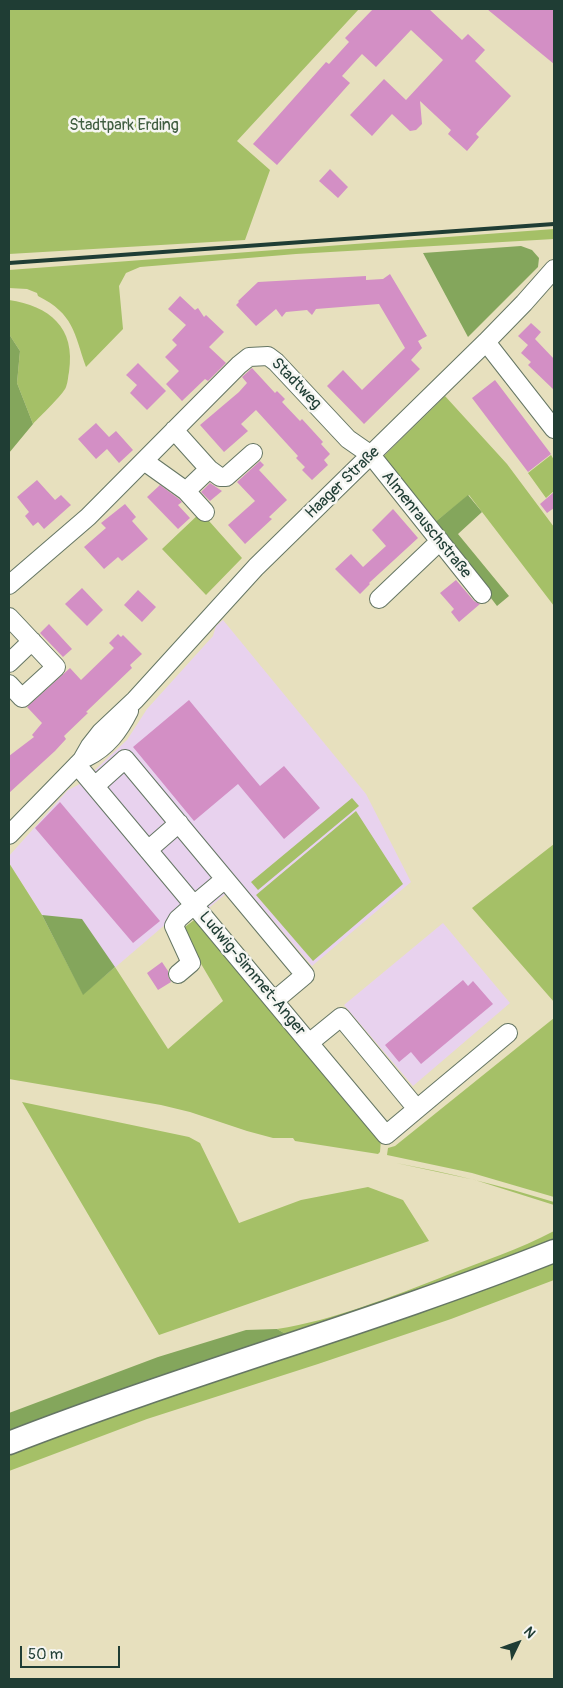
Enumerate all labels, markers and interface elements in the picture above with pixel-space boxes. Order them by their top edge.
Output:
park label: Stadtpark Erding [69,116,179,136]
street label: Stadtweg [267,354,325,414]
street label: Haager Straße [302,443,384,523]
street label: Almenrauschstraße [377,468,475,582]
street label: Ludwig-Simmet-Anger [195,908,309,1040]
north arrow [493,1618,543,1668]
text: N [520,1623,539,1642]
scale bar [22,1636,122,1668]
text: 50 m [28,1645,63,1664]

